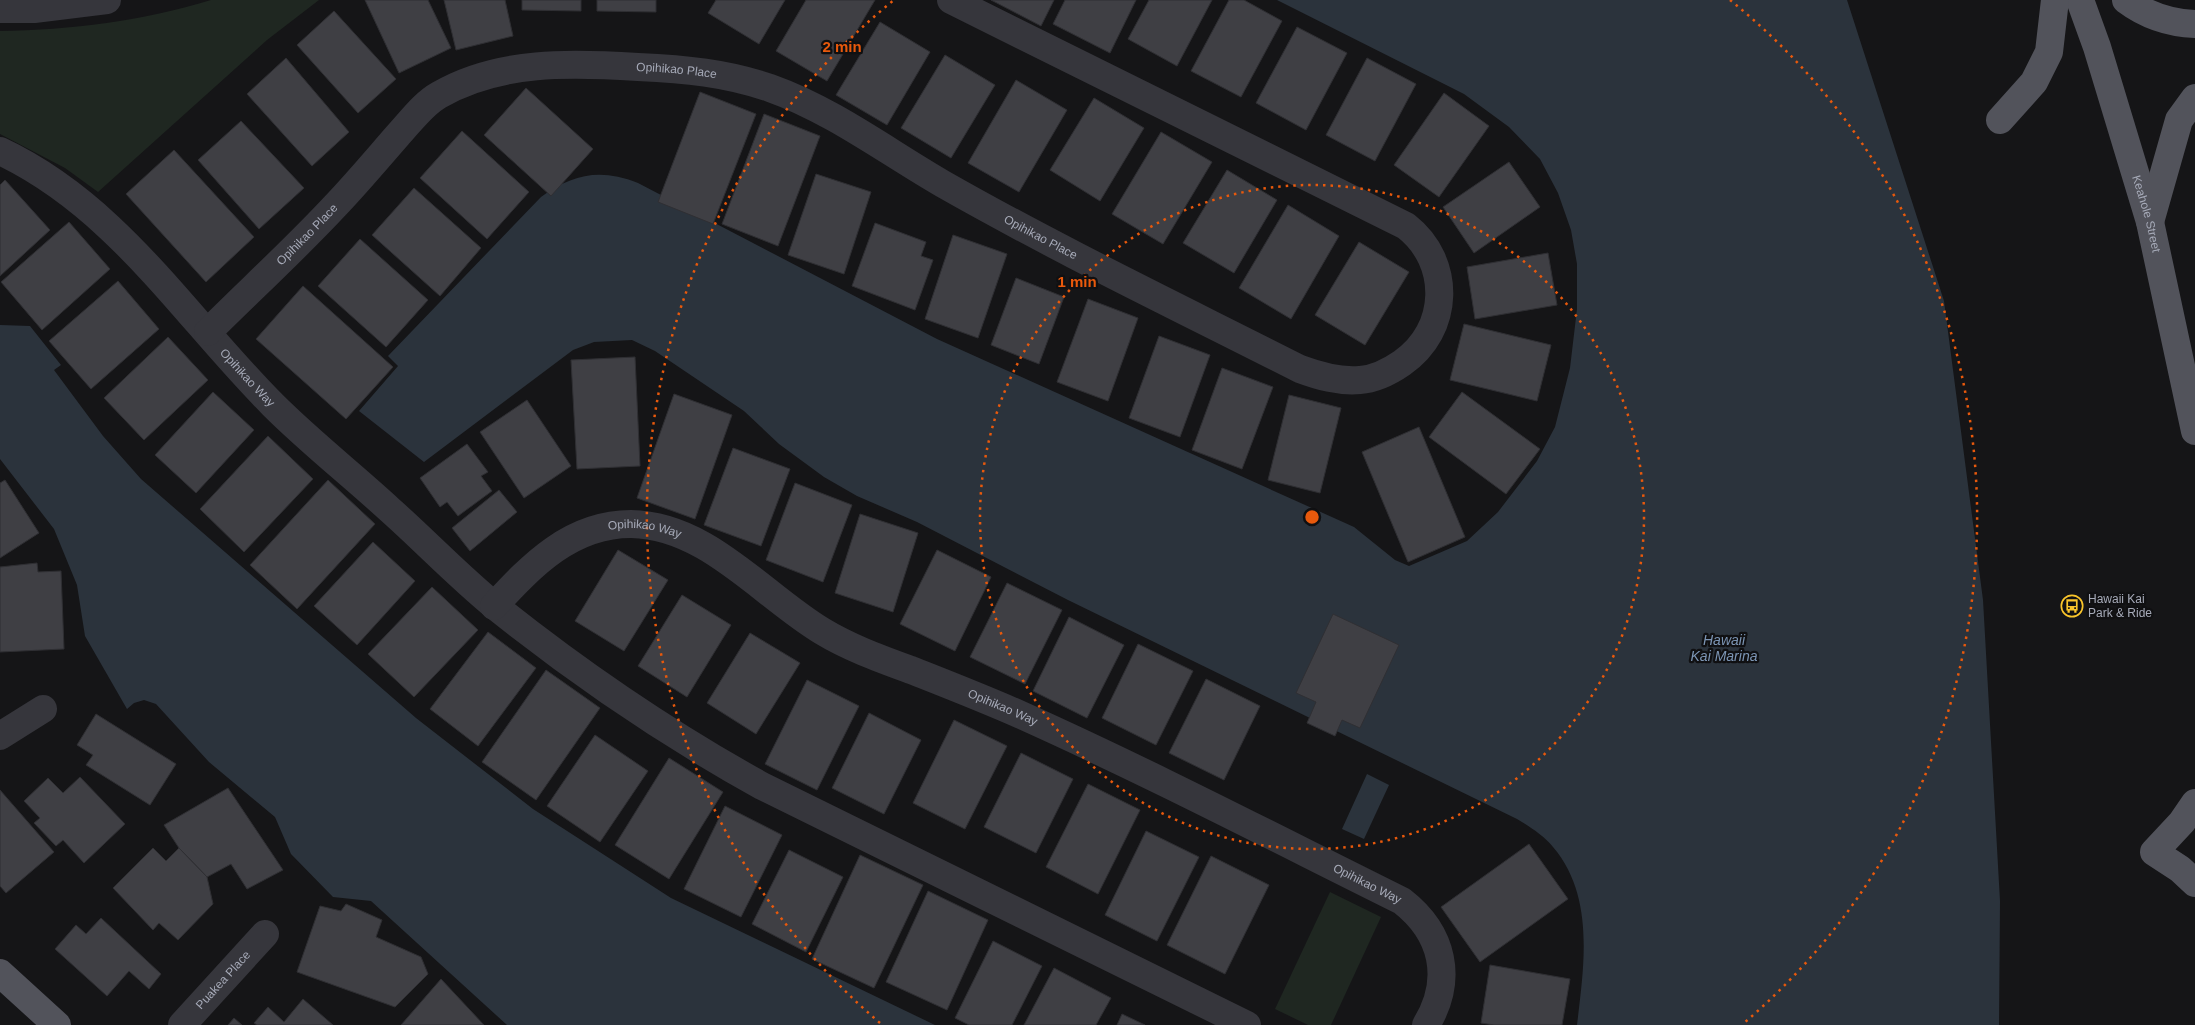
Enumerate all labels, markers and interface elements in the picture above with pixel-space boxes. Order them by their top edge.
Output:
text: 2 min [822,38,862,55]
street label: Opihikao Place [636,60,718,81]
street label: Keahole Street [2129,173,2163,254]
street label: Opihikao Place [274,201,341,268]
street label: Opihikao Place [1002,212,1080,262]
text: 1 min [1057,273,1097,290]
street label: Opihikao Way [217,346,278,410]
centre of rings [1303,508,1321,526]
street label: Opihikao Way [607,517,683,541]
place label: Hawaii Kai Park & Ride [2088,592,2152,620]
bus stop icon: Hawaii Kai Park & Ride [2060,594,2084,618]
water label: Hawaii Kai Marina [1691,632,1758,664]
street label: Opihikao Way [966,686,1040,729]
street label: Opihikao Way [1331,861,1404,907]
street label: Puakea Place [193,948,253,1012]

